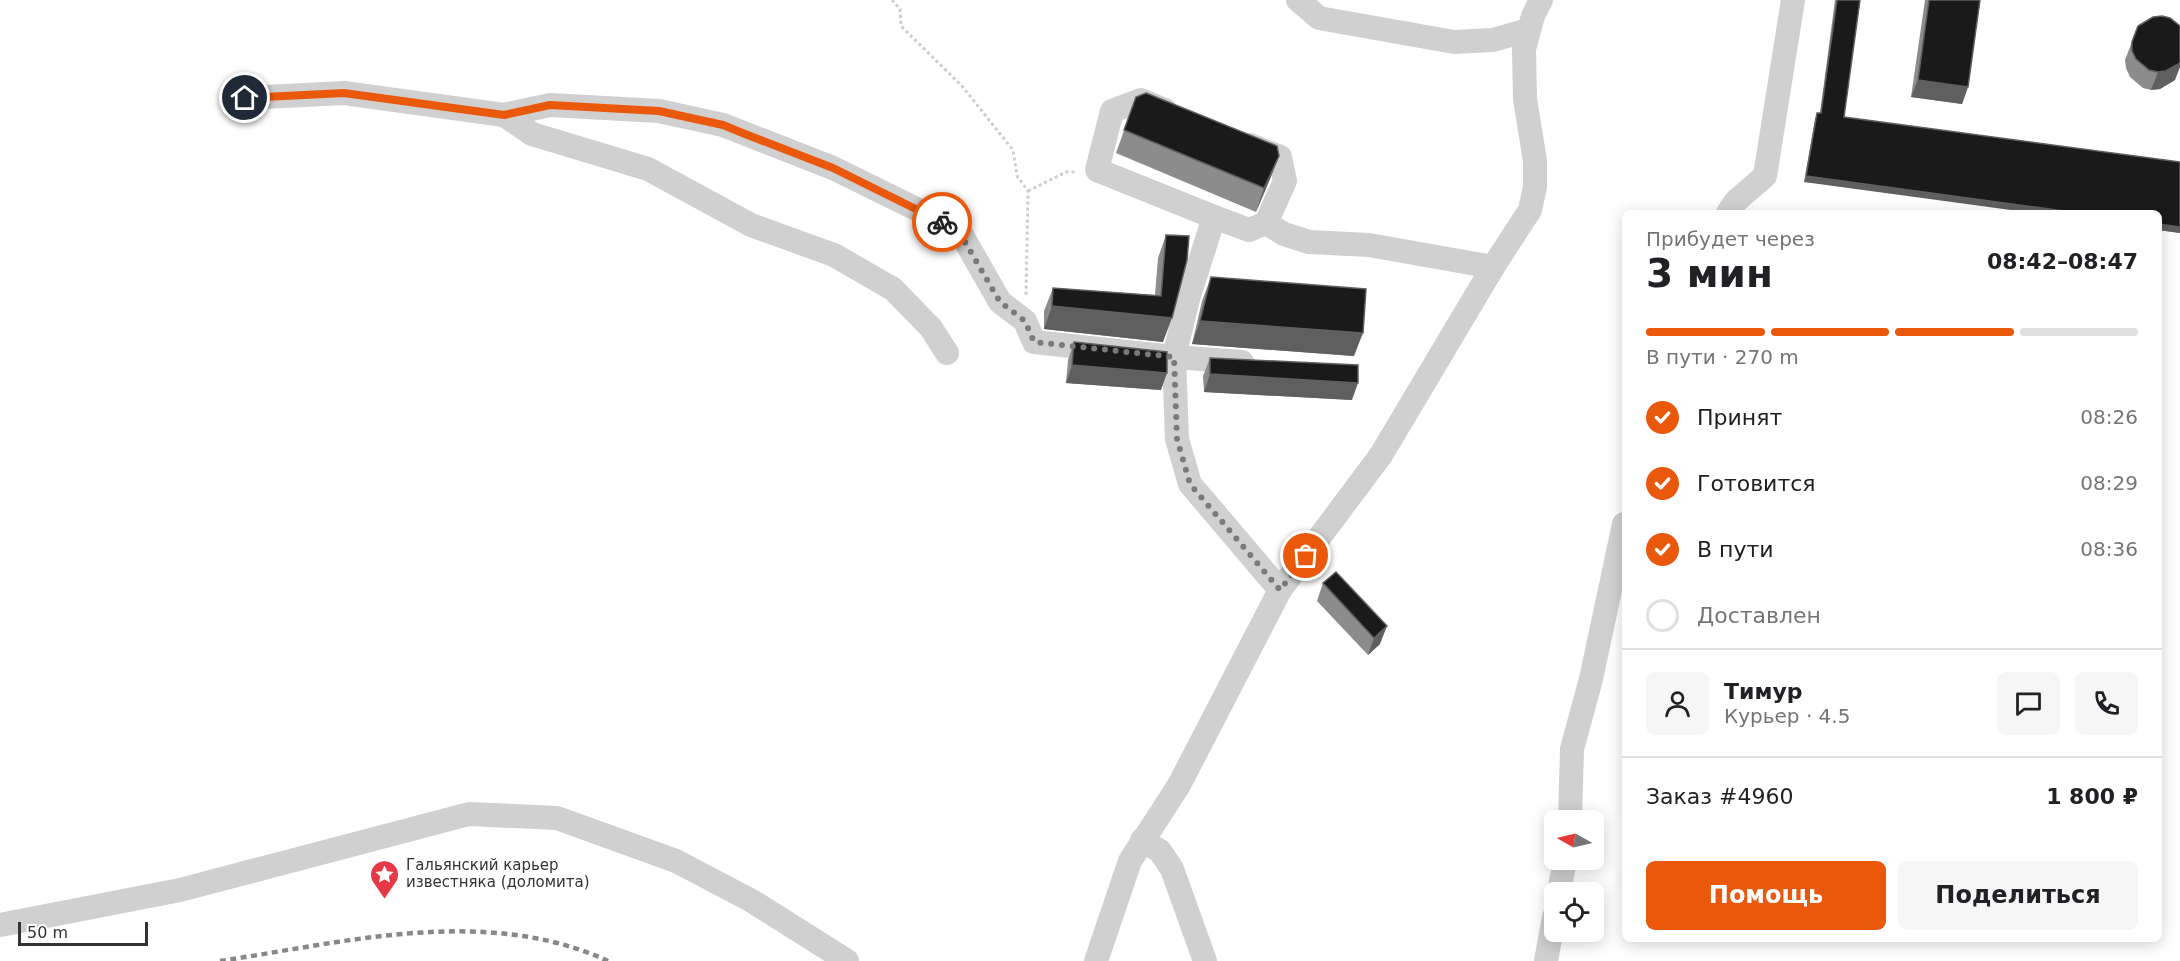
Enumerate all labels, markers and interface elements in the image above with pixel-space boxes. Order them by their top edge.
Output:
pin [219,72,270,123]
icon: home [228,81,261,114]
courier [912,192,972,252]
icon: bike [926,206,959,239]
text: Прибудет через [1646,227,1815,251]
text: 08:42–08:47 [1987,249,2138,274]
text: 3 мин [1646,251,1773,296]
text: В пути · 270 m [1646,345,1799,369]
icon: check [1646,401,1679,434]
text: Принят [1697,405,1782,430]
text: 08:26 [2080,405,2138,429]
icon: check [1646,467,1679,500]
text: Готовится [1697,471,1816,496]
text: 08:29 [2080,471,2138,495]
pin [1280,530,1331,581]
icon: check [1646,533,1679,566]
text: В пути [1697,537,1774,562]
text: 08:36 [2080,537,2138,561]
icon: bag [1289,539,1322,572]
text: Доставлен [1697,603,1821,628]
button: person [1646,672,1709,735]
button: chat [1997,672,2060,735]
button: phone [2075,672,2138,735]
text: Тимур [1724,679,1803,704]
text: Курьер · 4.5 [1724,704,1850,728]
text: Заказ #4960 [1646,784,1793,809]
text: 1 800 ₽ [2046,784,2138,809]
north arrow [1544,810,1604,870]
map controls [1544,810,1604,942]
place label: Гальянский карьер известняка (доломита) [406,856,590,891]
place icon: Гальянский карьер известняка (доломита) [369,858,401,900]
button: Помощь [1646,861,1886,930]
button: Поделиться [1898,861,2138,930]
button: locate [1544,882,1604,942]
scale bar [18,919,148,946]
text: 50 m [27,923,68,942]

